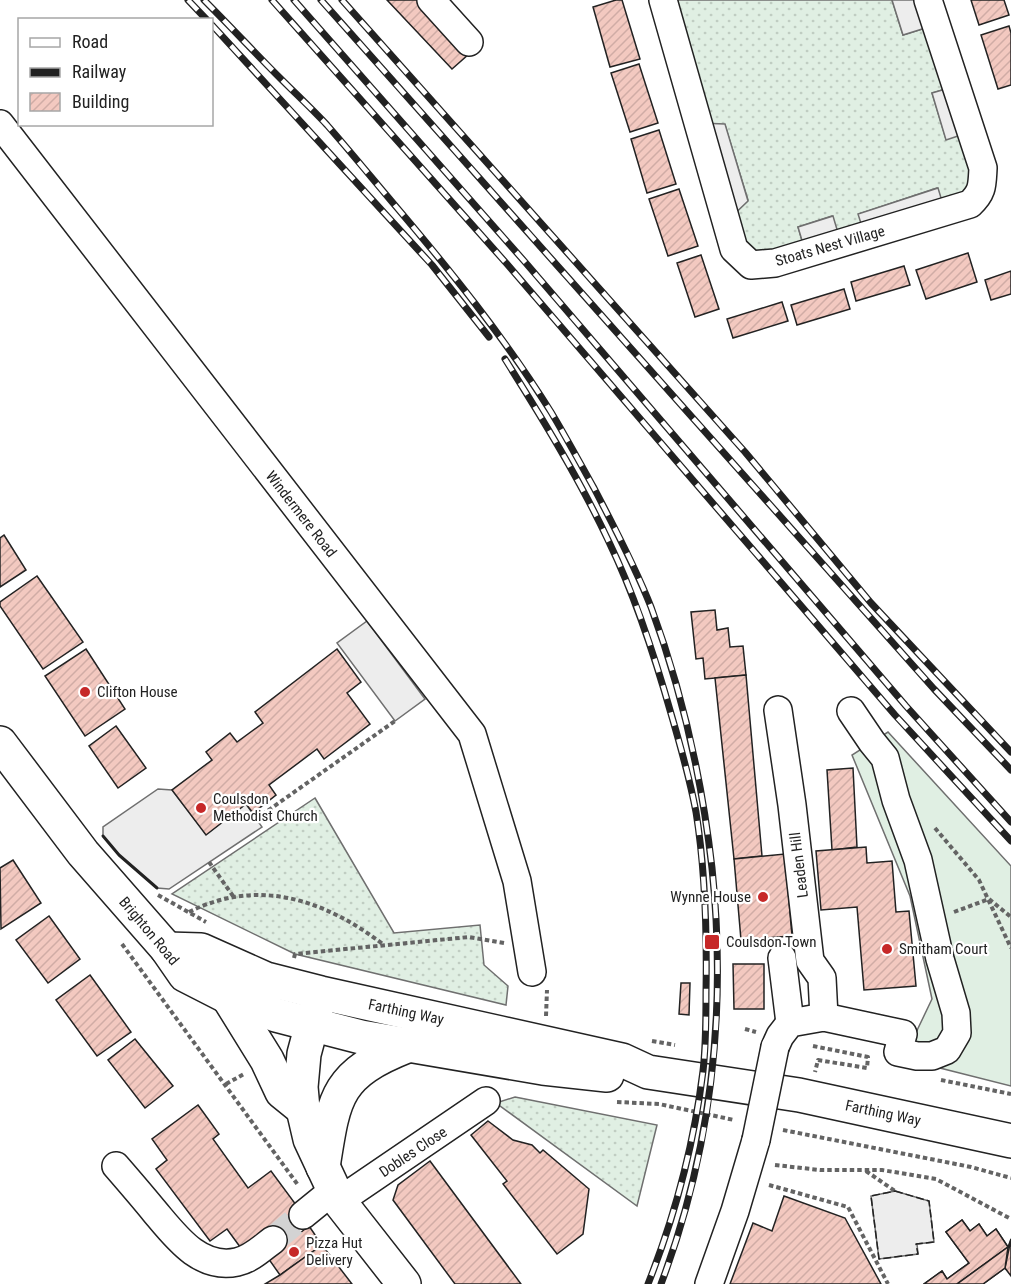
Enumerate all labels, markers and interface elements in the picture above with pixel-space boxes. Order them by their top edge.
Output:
legend [18,18,213,126]
text: Road [72,31,108,52]
text: Railway [72,61,127,82]
text: Building [72,91,129,112]
street label: Stoats Nest Village [773,222,887,270]
street label: Windermere Road [262,467,340,561]
place label: Clifton House [97,683,178,701]
marker: Clifton House [78,685,92,699]
place label: Coulsdon Methodist Church [213,790,318,825]
marker: Coulsdon Methodist Church [194,801,208,815]
street label: Leaden Hill [786,831,812,899]
place label: Wynne House [670,888,751,906]
marker: Wynne House [756,890,770,904]
street label: Brighton Road [115,893,183,969]
marker: Coulsdon Town [703,933,721,951]
place label: Coulsdon Town [726,933,817,951]
place label: Smitham Court [899,940,988,958]
marker: Smitham Court [880,942,894,956]
street label: Farthing Way [367,995,445,1029]
street label: Farthing Way [844,1096,922,1130]
street label: Dobles Close [376,1123,450,1181]
place label: Pizza Hut Delivery [306,1234,363,1269]
marker: Pizza Hut Delivery [287,1245,301,1259]

